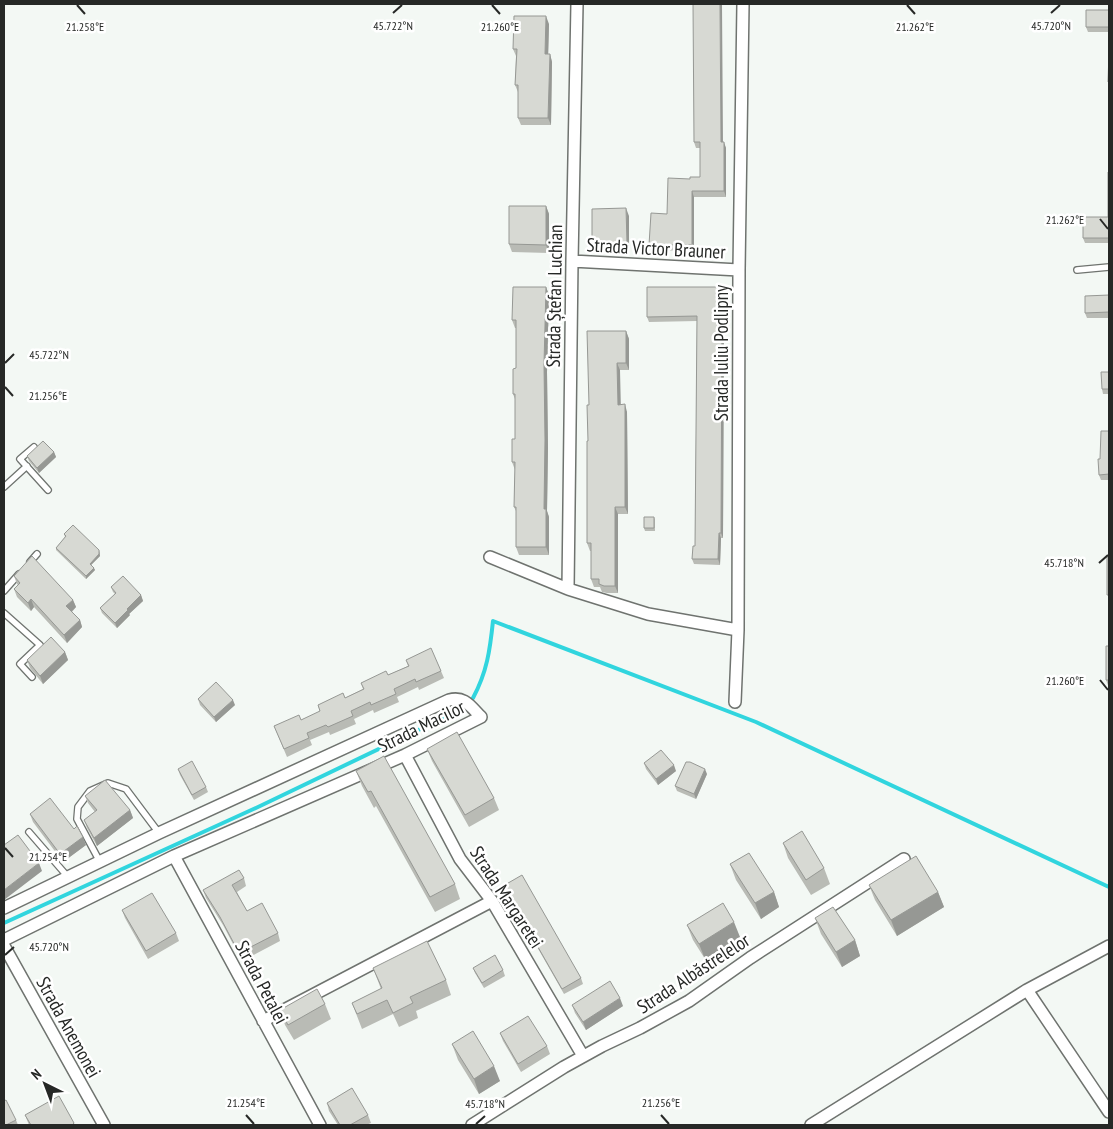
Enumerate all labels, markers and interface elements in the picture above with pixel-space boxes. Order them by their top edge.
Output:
text: 45.722°N [373,18,413,33]
text: 45.720°N [1031,18,1071,33]
text: 21.258°E [66,19,104,34]
text: 21.260°E [481,19,519,34]
text: 21.262°E [896,19,934,34]
text: 21.262°E [1046,212,1084,227]
street label: Strada Ștefan Luchian [541,224,567,368]
street label: Strada Victor Brauner [586,232,727,264]
street label: Strada Iuliu Podlipny [709,284,733,421]
text: 45.722°N [29,347,69,362]
text: 21.256°E [29,388,67,403]
text: 45.718°N [1044,555,1084,570]
text: 21.260°E [1046,673,1084,688]
street label: Strada Macilor [373,694,469,757]
street label: Strada Margaretei [465,841,549,953]
text: 21.254°E [29,849,67,864]
street label: Strada Albăstrelelor [632,927,755,1018]
street label: Strada Petalei [230,936,294,1028]
text: 45.720°N [29,939,69,954]
street label: Strada Anemonei [31,972,107,1082]
north arrow [20,1059,70,1109]
text: N [27,1065,45,1084]
text: 21.254°E [227,1095,265,1110]
text: 21.256°E [642,1095,680,1110]
text: 45.718°N [465,1096,505,1111]

